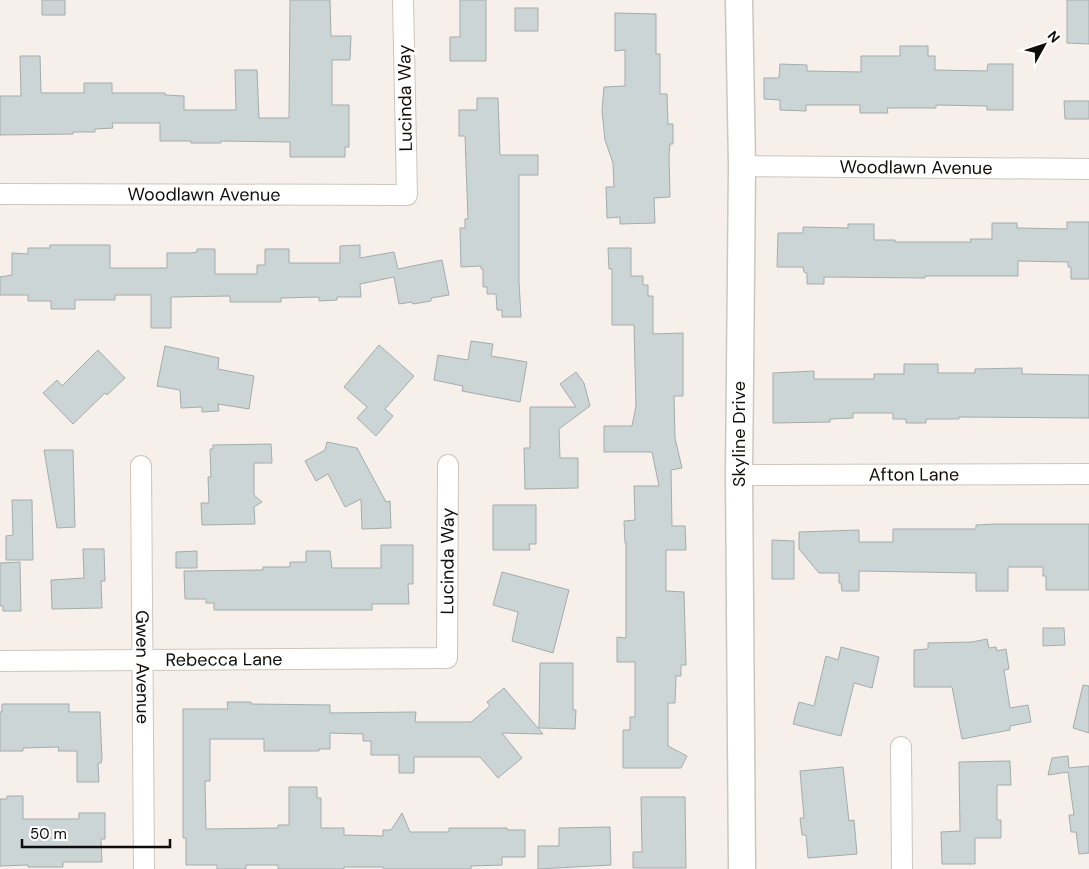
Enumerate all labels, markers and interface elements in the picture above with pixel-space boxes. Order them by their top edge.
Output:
north arrow [1019,20,1069,70]
text: N [1044,27,1064,46]
street label: Lucinda Way [392,44,418,152]
street label: Woodlawn Avenue [839,155,993,180]
street label: Woodlawn Avenue [128,182,280,207]
street label: Skyline Drive [727,381,751,487]
street label: Afton Lane [869,462,959,487]
street label: Lucinda Way [435,508,460,614]
street label: Gwen Avenue [130,610,155,724]
street label: Rebecca Lane [165,647,283,672]
scale bar [22,816,170,848]
text: 50 m [30,824,67,844]

